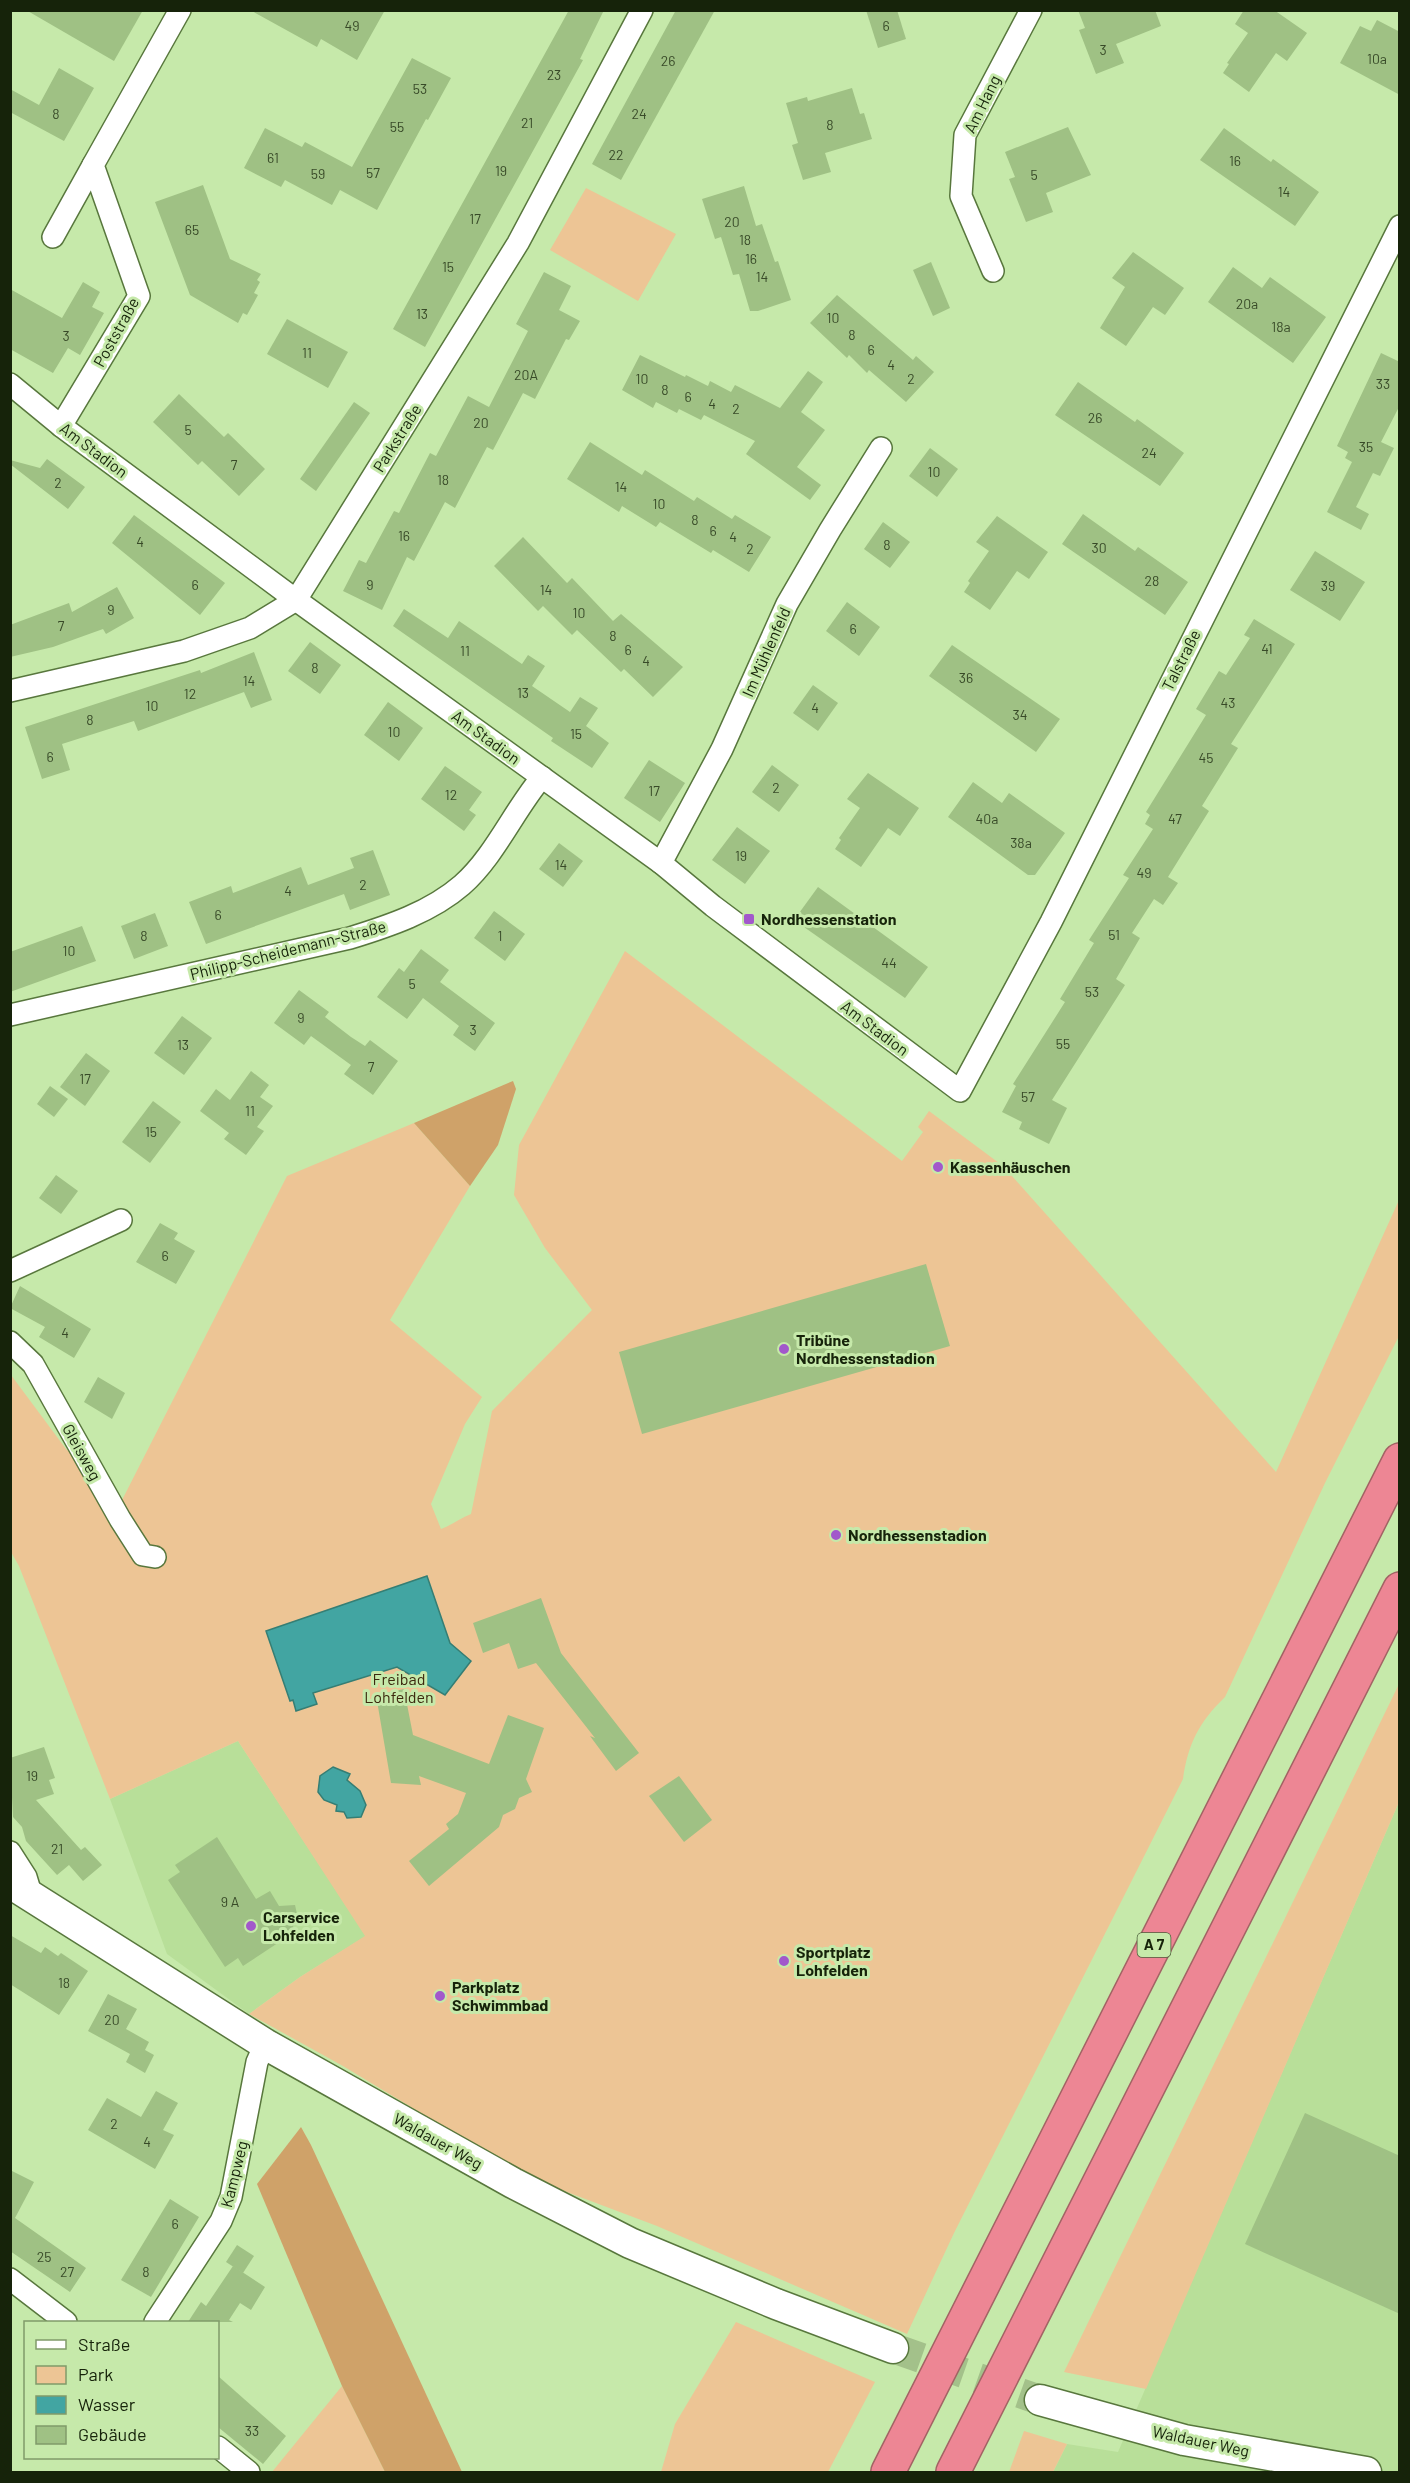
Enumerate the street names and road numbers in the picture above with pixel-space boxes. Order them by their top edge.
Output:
street label: Am Hang [959,72,1004,136]
street label: Poststraße [89,294,142,370]
street label: Parkstraße [368,400,425,475]
street label: Am Stadion [57,418,132,481]
street label: Im Mühlenfeld [737,604,794,700]
street label: Talstraße [1157,626,1204,693]
street label: Am Stadion [448,705,524,768]
street label: Philipp-Scheidemann-Straße [188,916,388,983]
street label: Am Stadion [838,996,913,1059]
street label: Gleisweg [59,1420,106,1483]
road number: A 7 [1138,1933,1170,1957]
street label: Waldauer Weg [391,2108,486,2173]
street label: Kampweg [216,2138,251,2209]
street label: Waldauer Weg [1151,2421,1251,2460]

